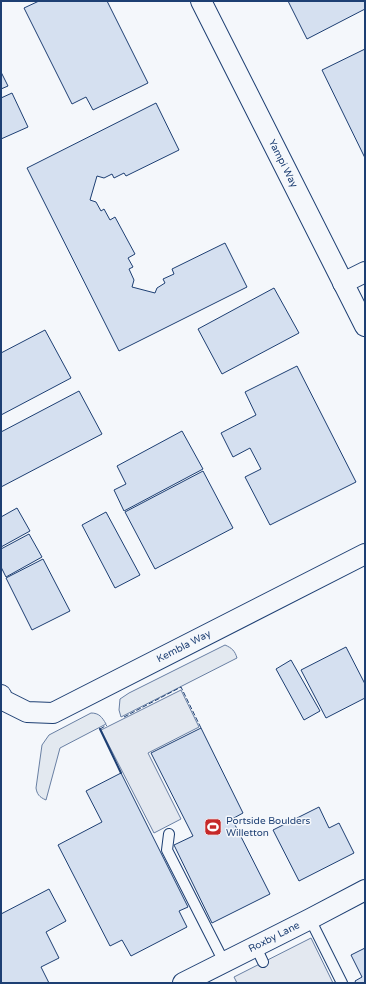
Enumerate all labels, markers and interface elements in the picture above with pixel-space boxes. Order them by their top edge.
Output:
street label: Yampi Way [266,137,300,190]
street label: Kembla Way [155,627,213,665]
place label: Portside Boulders Willetton [226,815,311,839]
sports icon: Portside Boulders Willetton [203,817,223,837]
street label: Roxby Lane [246,919,302,955]

